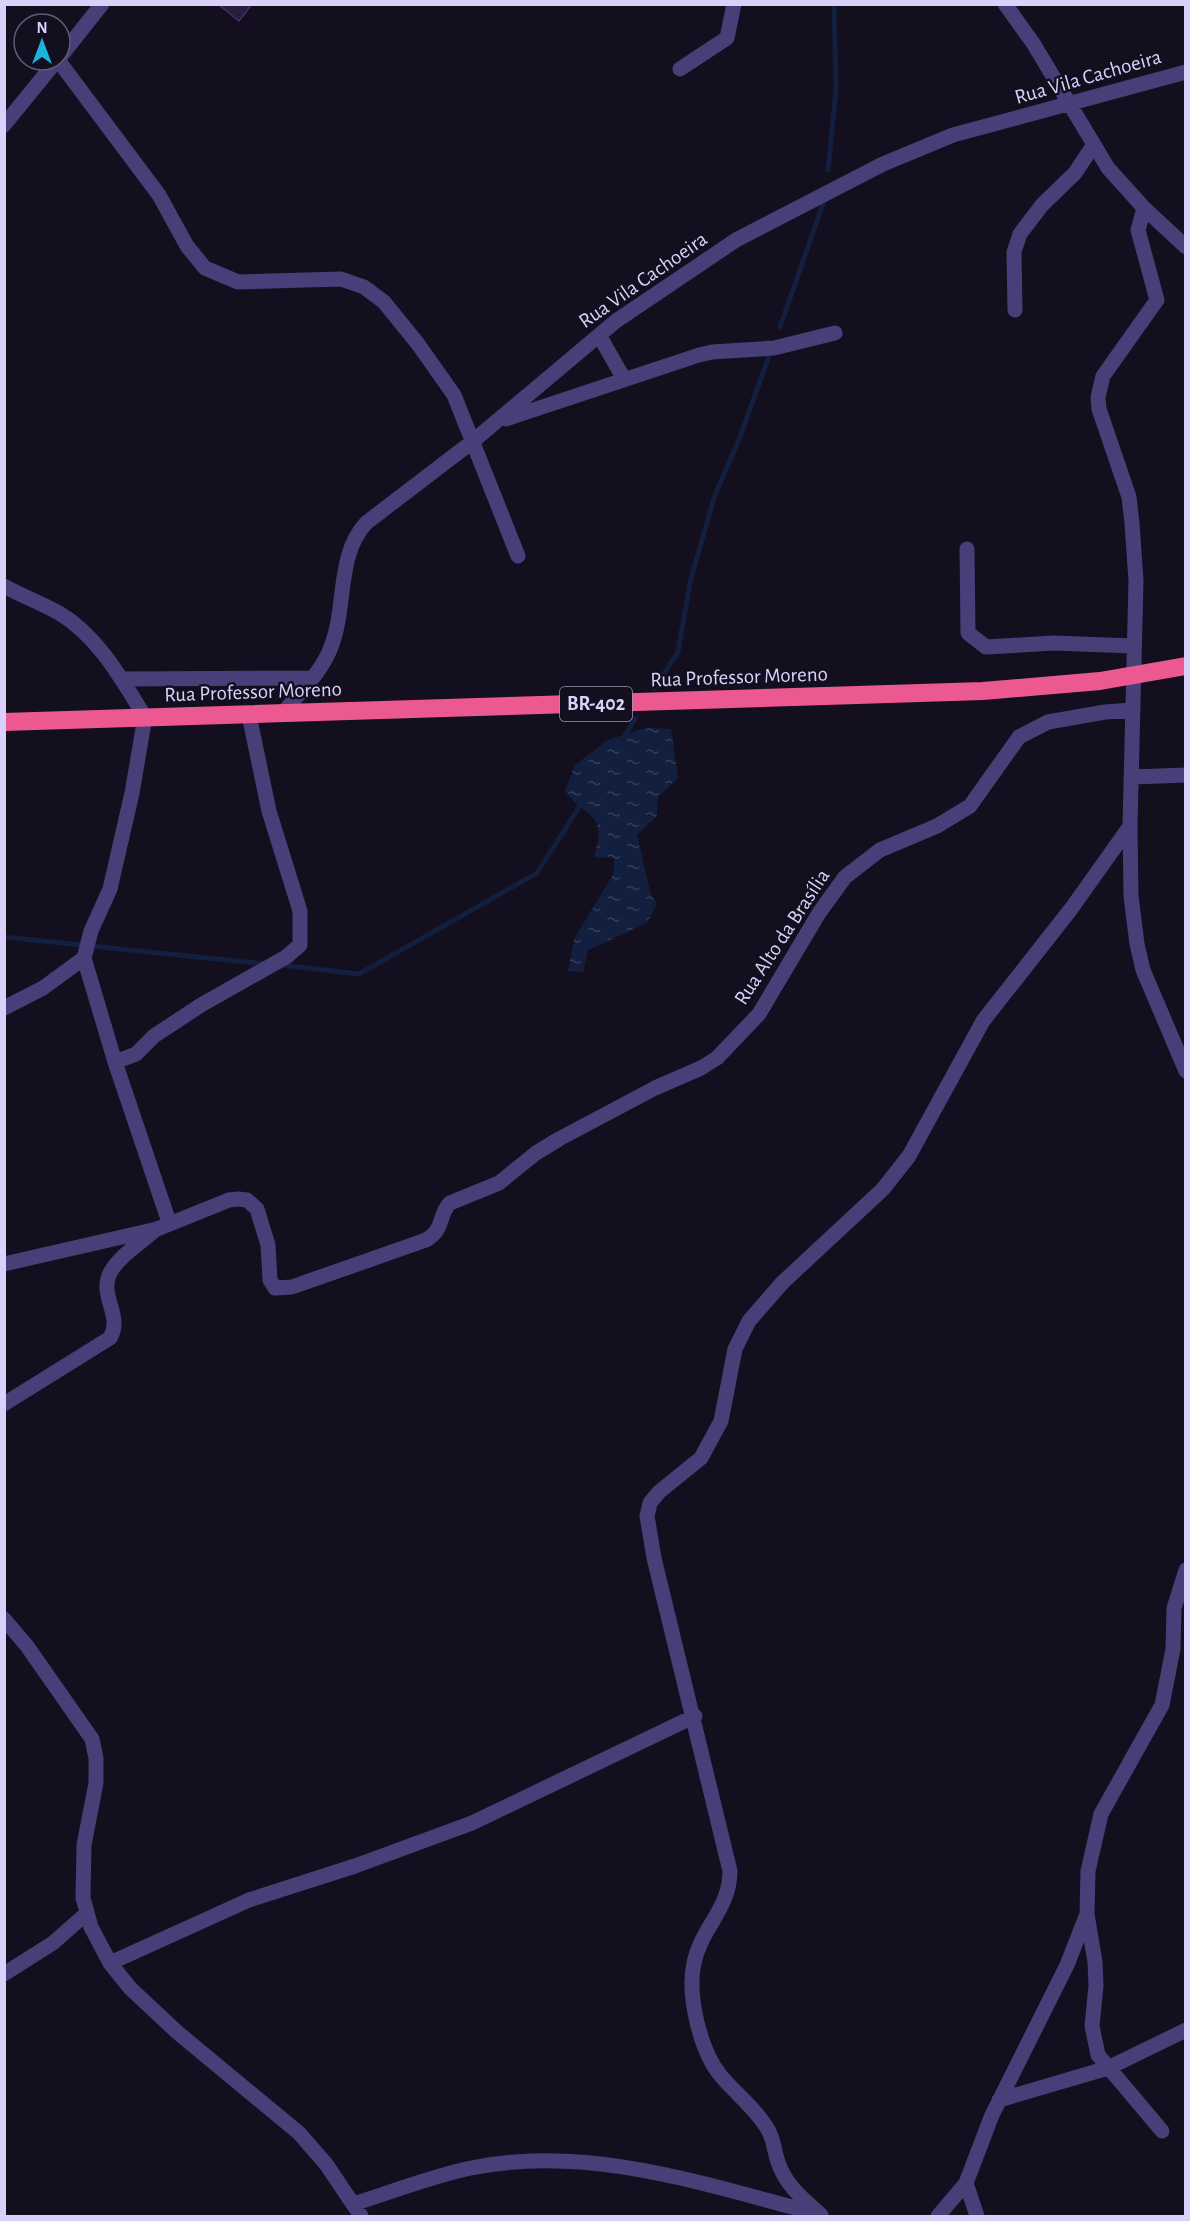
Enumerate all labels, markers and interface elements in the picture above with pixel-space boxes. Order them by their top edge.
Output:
north arrow [12,12,72,72]
text: N [36,20,48,36]
street label: Rua Vila Cachoeira [1012,46,1164,108]
street label: Rua Vila Cachoeira [575,228,711,332]
street label: Rua Professor Moreno [650,663,828,691]
street label: Rua Professor Moreno [164,678,342,706]
road number: BR-402 [560,687,632,721]
street label: Rua Alto da Brasília [730,865,834,1008]

